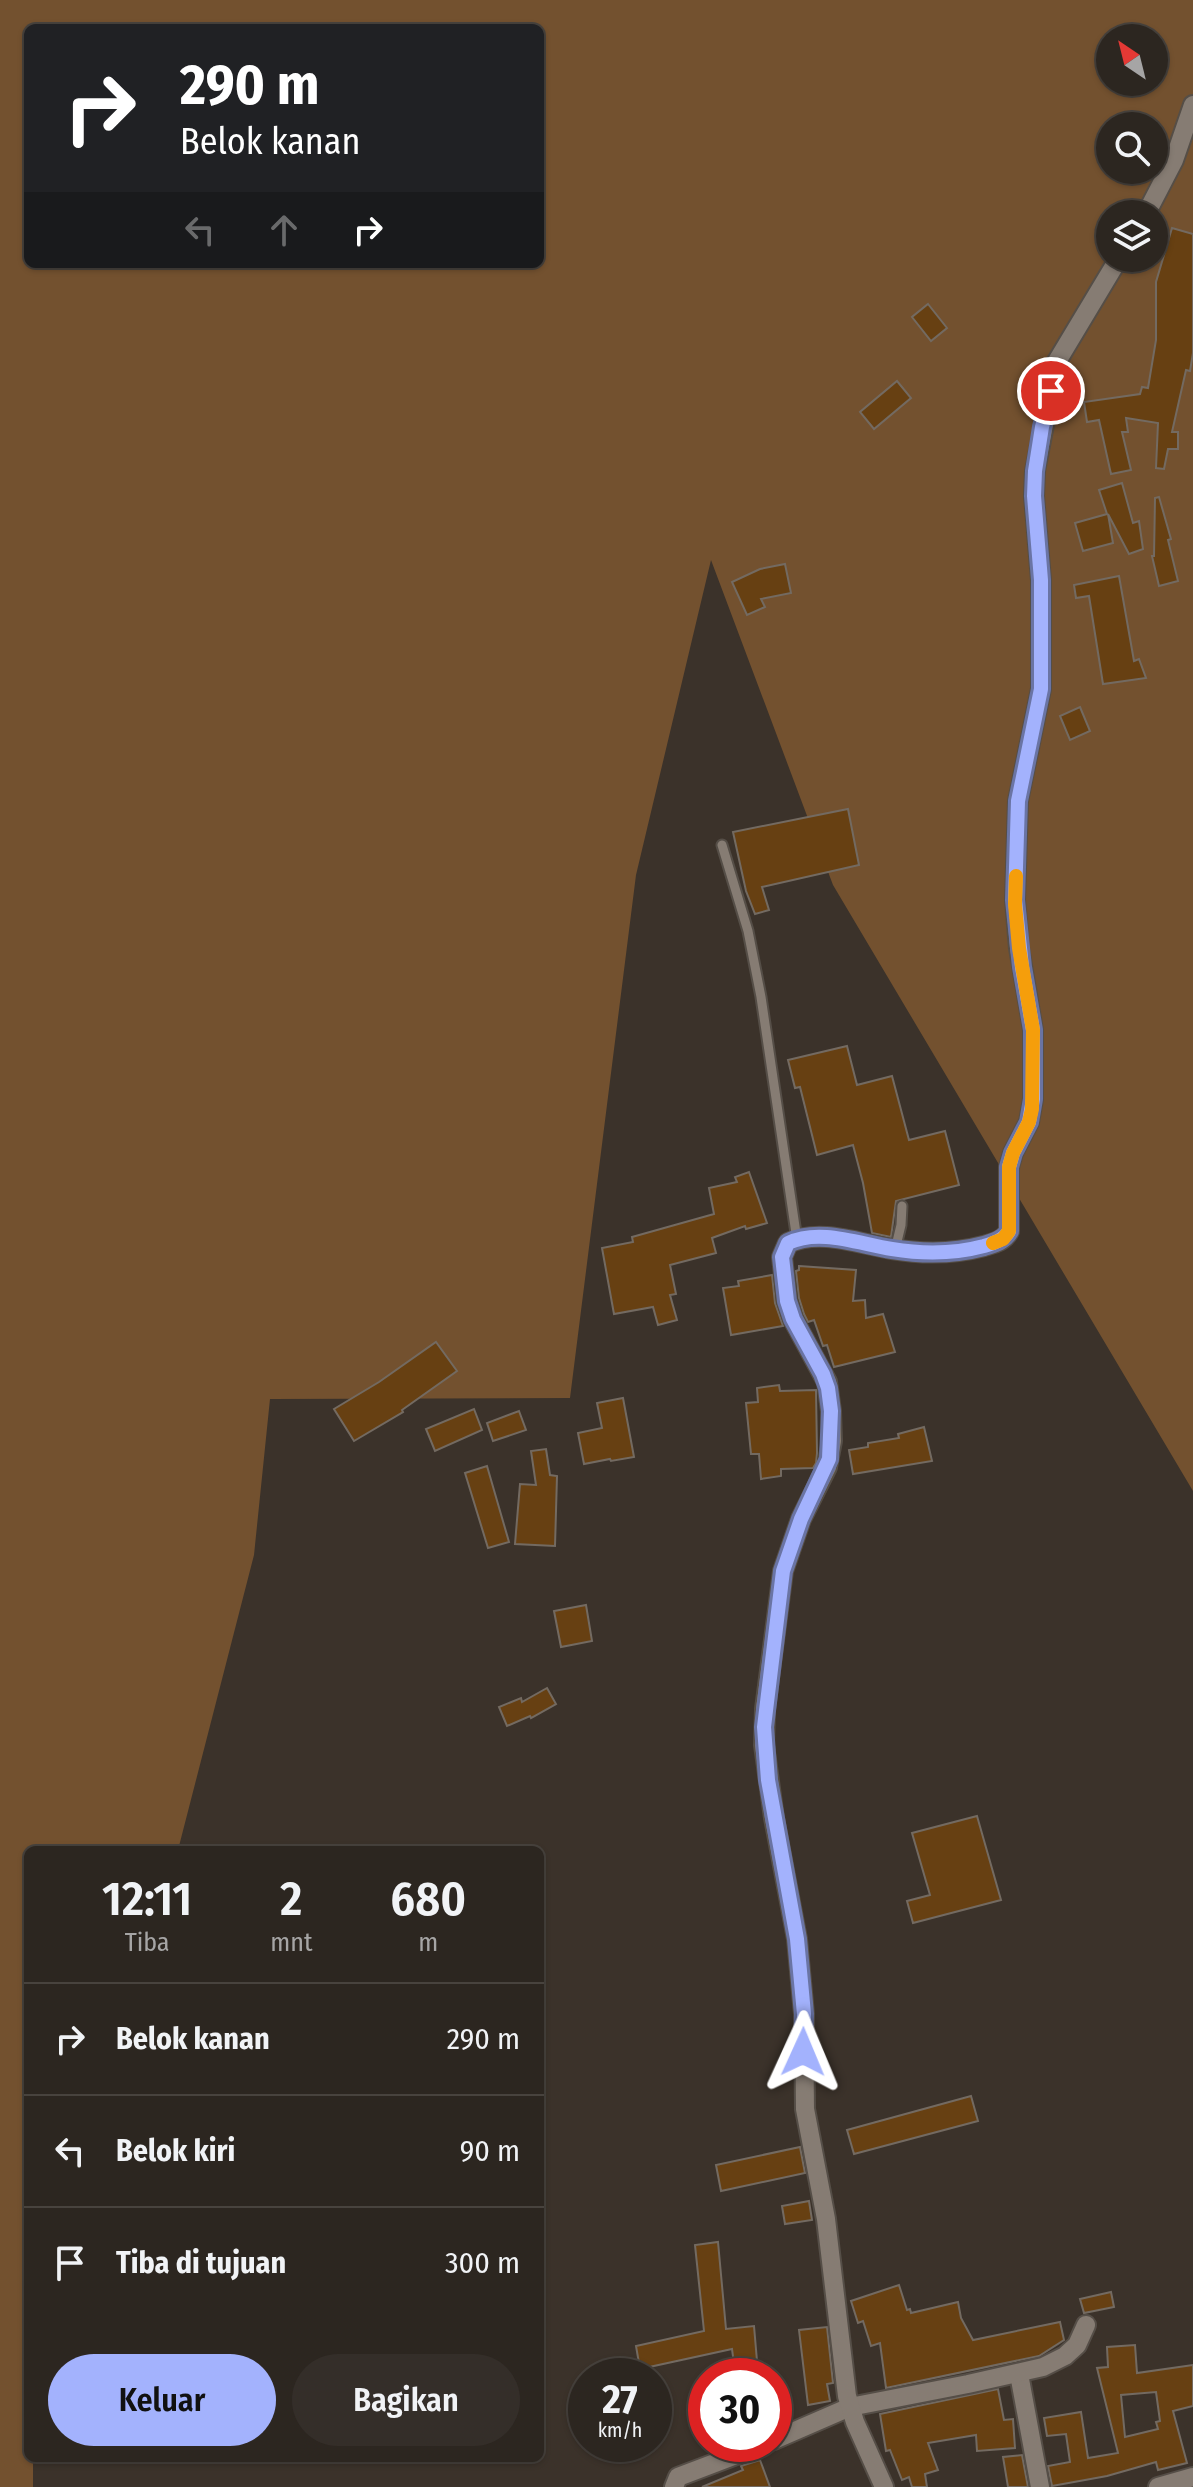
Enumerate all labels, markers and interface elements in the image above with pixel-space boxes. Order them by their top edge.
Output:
north arrow [1096,24,1168,96]
map controls [1096,24,1168,272]
text: 290 m [180,52,320,119]
icon: right [48,56,152,160]
button: search [1096,112,1168,184]
text: Belok kanan [180,120,360,164]
button: layers [1096,200,1168,272]
icon: left [178,208,222,252]
icon: ahead [262,208,306,252]
icon: right [346,208,390,252]
pin [1017,357,1085,425]
icon: arrive [1029,369,1073,413]
text: 12:11 [102,1870,192,1928]
text: 2 [280,1870,302,1928]
text: 680 [390,1870,466,1928]
text: Tiba [125,1927,170,1958]
text: mnt [270,1927,312,1958]
text: m [418,1927,438,1958]
position arrow [761,2010,845,2094]
icon: right [48,2017,92,2061]
text: Belok kanan [116,2021,270,2057]
text: 290 m [447,2021,520,2057]
icon: left [48,2129,92,2173]
text: Belok kiri [116,2133,235,2169]
text: 90 m [460,2133,520,2169]
icon: arrive [48,2241,92,2285]
text: Tiba di tujuan [116,2245,286,2281]
text: 300 m [445,2245,520,2281]
button: Keluar [48,2354,276,2446]
button: Bagikan [292,2354,520,2446]
speed limit sign: 30 [688,2358,792,2462]
text: 27 [602,2376,638,2424]
text: km/h [598,2418,642,2442]

